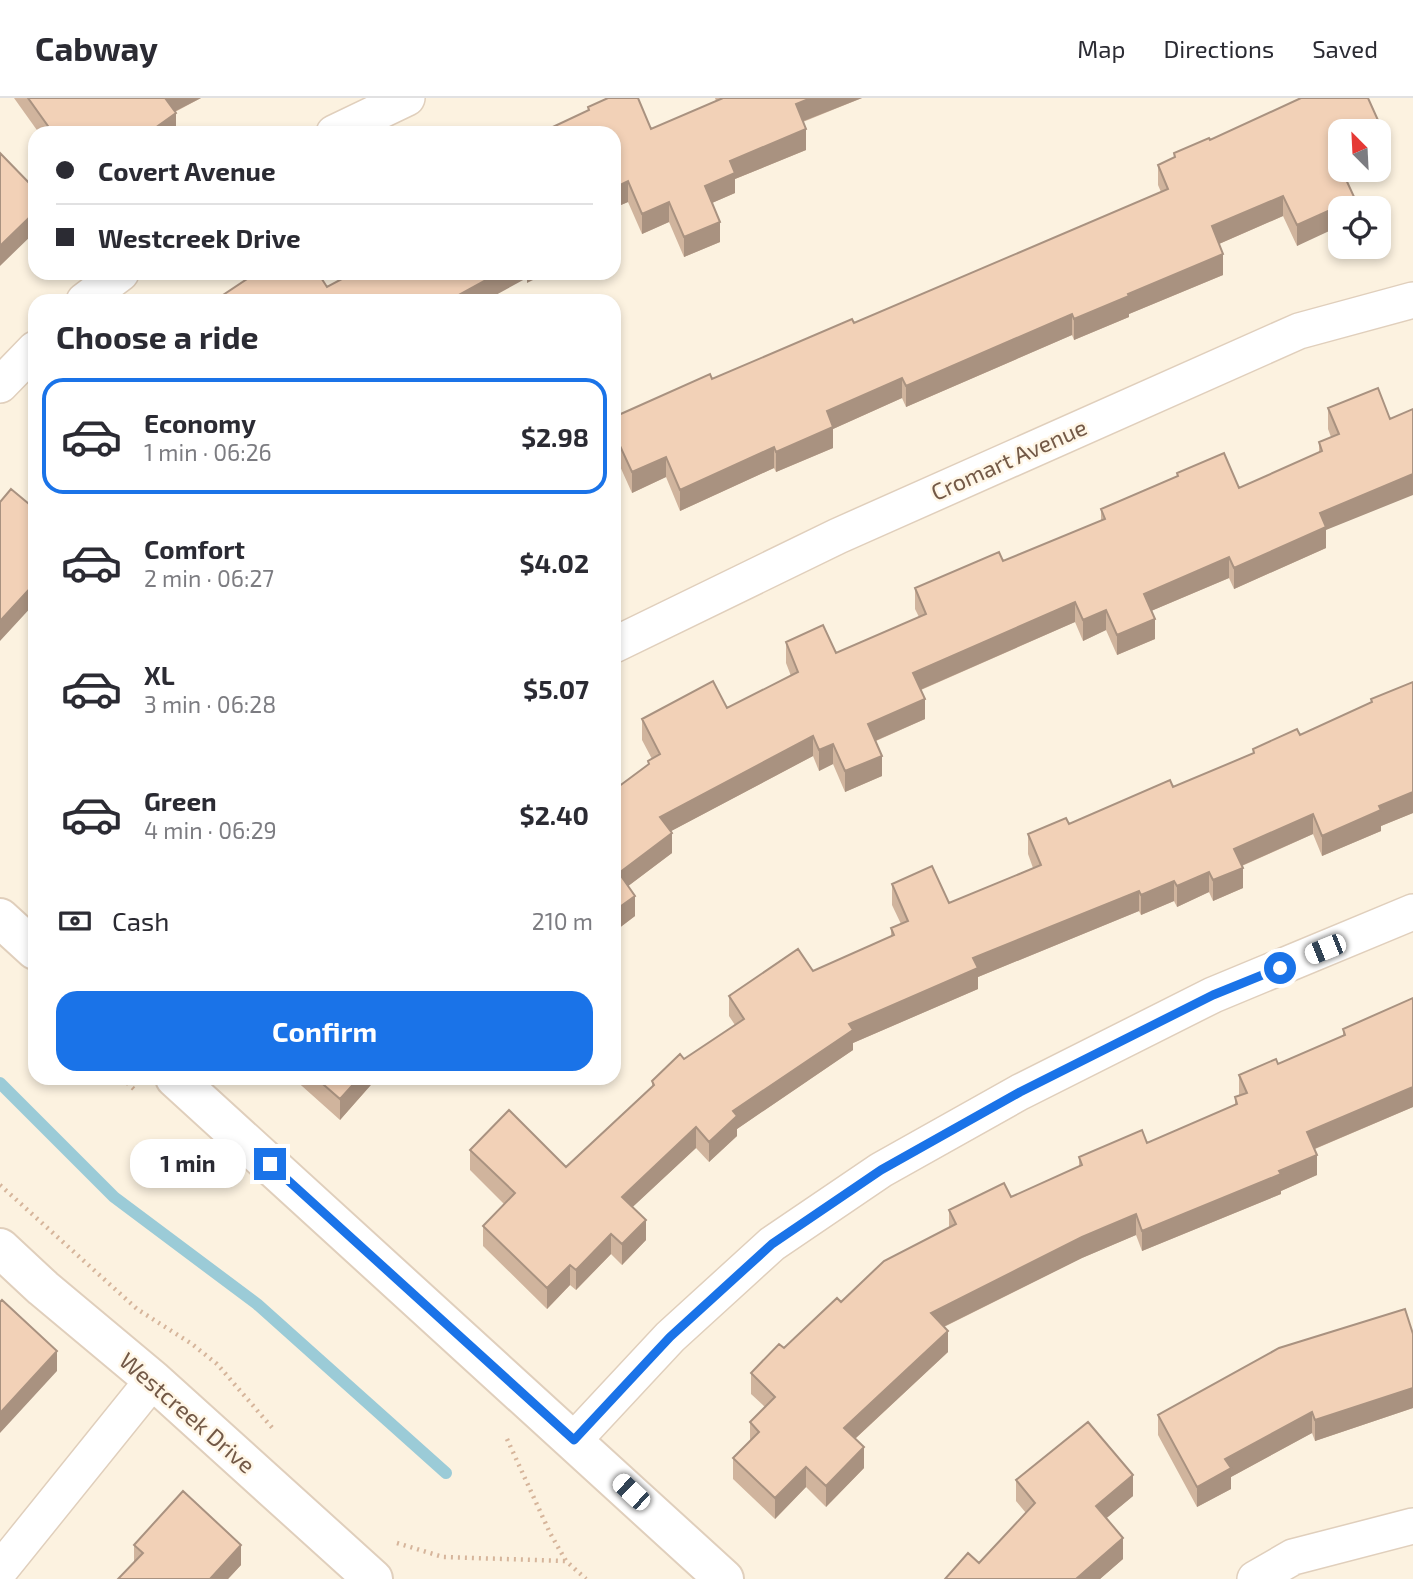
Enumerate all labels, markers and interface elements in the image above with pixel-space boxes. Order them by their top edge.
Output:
text: Cabway [35,28,158,68]
text: Map [1077,34,1125,63]
text: Directions [1163,34,1274,63]
text: Saved [1312,34,1378,63]
north arrow [1328,119,1391,182]
map controls [1328,119,1391,259]
text: Covert Avenue [98,155,276,186]
button: locate [1328,196,1391,259]
text: Westcreek Drive [98,222,301,253]
text: Choose a ride [56,317,259,355]
icon: car [60,405,123,468]
text: Economy [144,407,256,438]
street label: Cromart Avenue [926,412,1091,506]
text: $2.98 [521,421,589,452]
text: 1 min · 06:26 [144,438,272,466]
icon: car [60,531,123,594]
text: Comfort [144,533,245,564]
text: $4.02 [520,547,589,578]
text: 2 min · 06:27 [144,564,274,592]
icon: car [60,657,123,720]
text: XL [144,659,175,690]
text: $5.07 [523,673,589,704]
text: 3 min · 06:28 [144,690,276,718]
icon: car [60,783,123,846]
text: Green [144,785,217,816]
text: $2.40 [520,799,589,830]
text: 4 min · 06:29 [144,816,277,844]
icon: cash [56,902,94,940]
text: Cash [112,905,169,936]
text: 210 m [532,907,593,935]
car [1302,931,1349,967]
route start [1264,952,1296,984]
button: Confirm [56,991,593,1071]
callout: 1 min [130,1140,246,1188]
route end [254,1148,286,1180]
text: 1 min [160,1149,216,1177]
street label: Westcreek Drive [114,1346,261,1479]
car [609,1470,654,1514]

